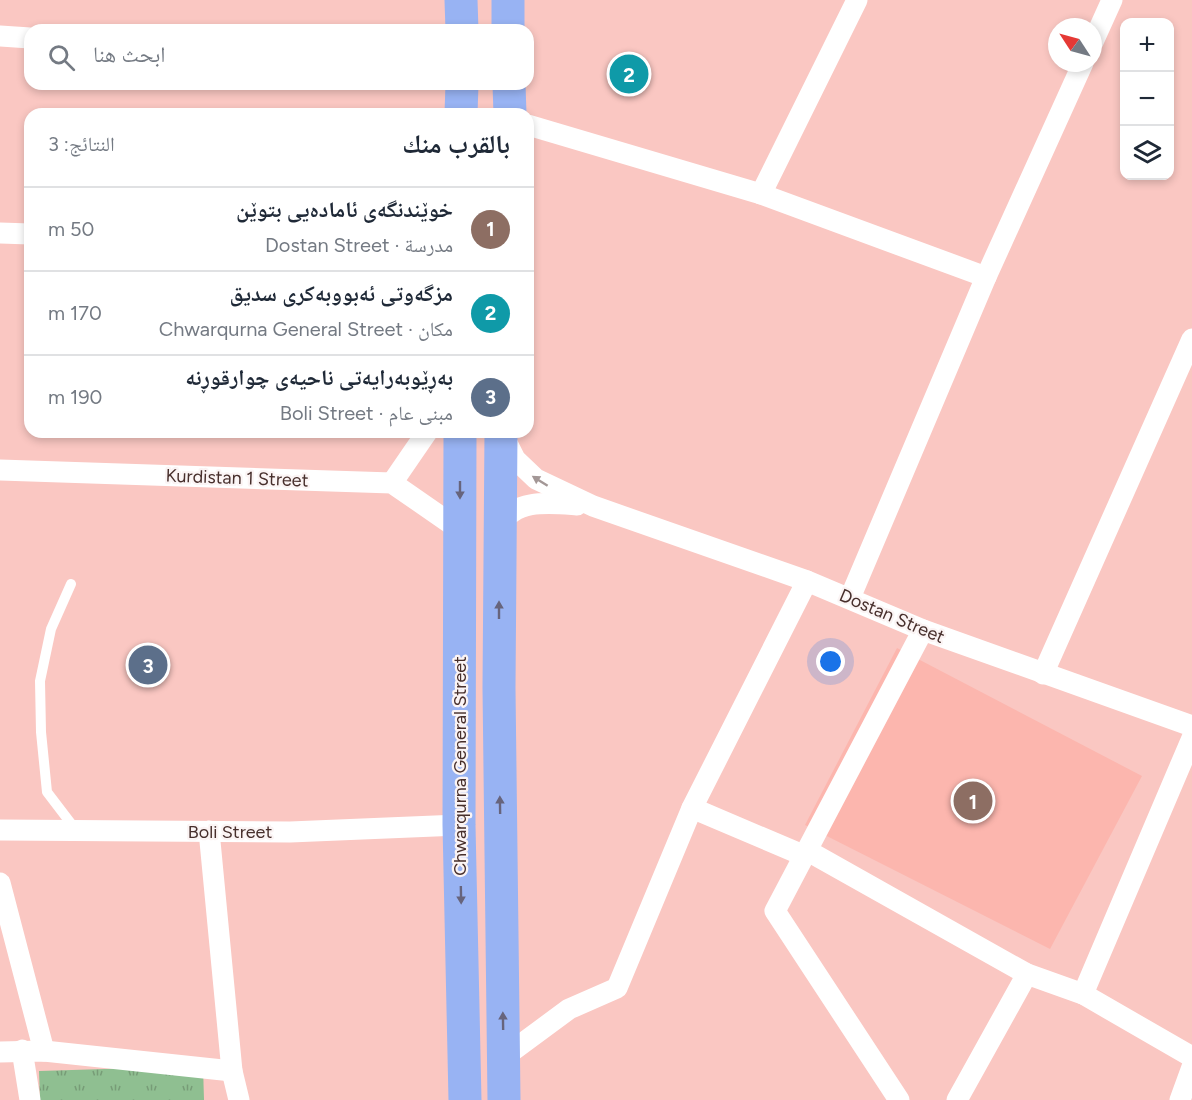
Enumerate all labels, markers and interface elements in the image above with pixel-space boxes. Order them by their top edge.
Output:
north arrow [1048,18,1102,72]
map controls [1120,18,1174,180]
button: + [1120,18,1174,72]
search box [24,24,534,90]
icon: search [45,41,78,74]
text: ابحث هنا [93,41,166,68]
pin: 2 [610,52,648,97]
button: − [1120,72,1174,126]
button: layers [1120,126,1174,180]
text: بالقرب منك [402,128,510,160]
text: النتائج: 3 [48,132,115,156]
text: خوێندنگەی ئامادەیی بتوێن [236,196,453,223]
text: 50 m [48,217,94,241]
text: 1 [486,217,495,241]
text: مدرسة · Dostan Street [265,233,453,257]
text: مزگەوتی ئەبووبەکری سدیق [230,280,453,307]
text: 170 m [48,301,102,325]
text: 2 [485,301,496,325]
text: مكان · Chwarqurna General Street [159,317,453,341]
text: بەڕێوبەرایەتی ناحیەی چوارقوڕنە [185,364,453,391]
text: 190 m [48,385,102,409]
text: 3 [485,385,496,409]
text: مبنى عام · Boli Street [280,401,453,425]
street label: Kurdistan 1 Street [165,465,309,491]
one-way arrow [532,476,548,487]
one-way arrow [455,481,465,500]
street label: Dostan Street [836,584,948,648]
one-way arrow [494,600,504,619]
pin: 3 [128,642,168,688]
your location [816,647,845,676]
street label: Chwarqurna General Street [449,656,471,876]
pin: 1 [954,778,992,824]
one-way arrow [496,795,505,814]
street label: Boli Street [188,821,272,843]
one-way arrow [456,886,466,905]
one-way arrow [498,1011,508,1030]

